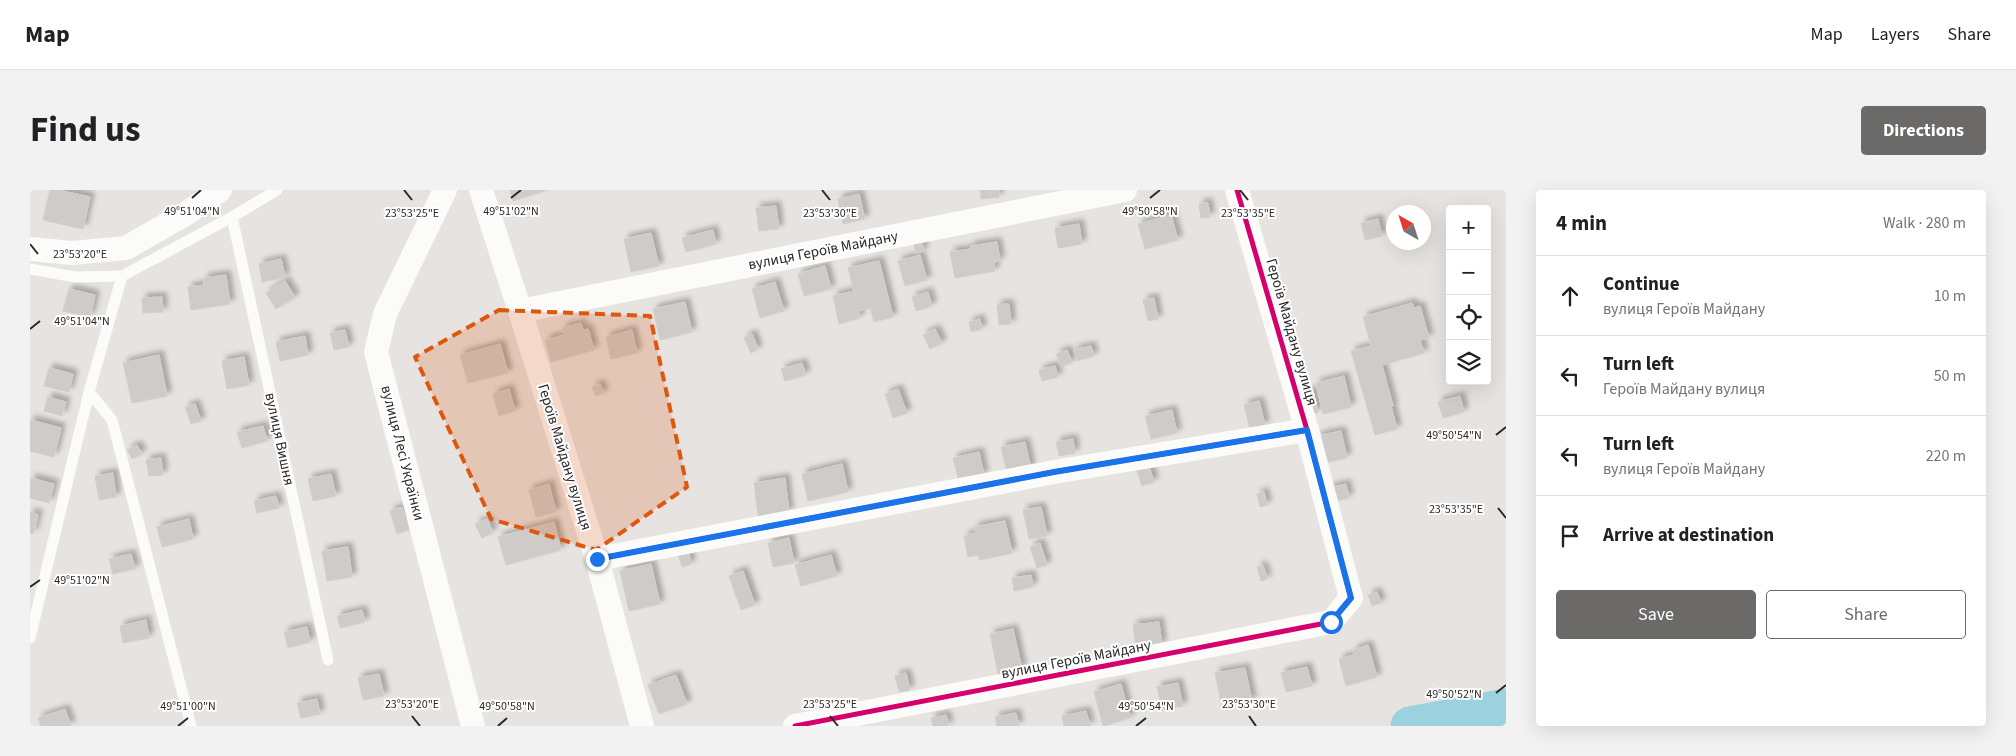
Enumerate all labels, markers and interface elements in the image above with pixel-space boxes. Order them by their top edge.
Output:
text: Map [25,17,70,52]
text: Map [1811,22,1843,47]
text: Layers [1871,22,1920,47]
text: Share [1948,22,1991,47]
text: Find us [30,105,140,155]
button: Directions [1861,106,1986,155]
text: 49°51'04"N [164,203,220,220]
text: 49°51'02"N [483,203,539,220]
text: 49°50'58"N [1122,203,1178,220]
text: 23°53'25"E [385,205,439,222]
text: 23°53'30"E [803,205,857,222]
text: 23°53'35"E [1221,205,1275,222]
north arrow [1386,205,1431,250]
map controls [1446,205,1491,385]
button: + [1446,205,1491,250]
text: 4 min [1556,208,1607,238]
text: Walk · 280 m [1883,212,1966,234]
street label: вулиця Героїв Майдану [746,226,900,275]
text: 23°53'20"E [53,246,107,263]
button: − [1446,250,1491,295]
street label: Героїв Майдану вулиця [1260,256,1323,408]
text: Continue [1603,271,1680,298]
icon: ahead [1556,282,1584,310]
text: 10 m [1934,285,1966,307]
button: locate [1446,295,1491,340]
text: вулиця Героїв Майдану [1603,298,1765,320]
text: 49°51'04"N [54,313,110,330]
button: layers [1446,340,1491,385]
text: Turn left [1603,351,1674,378]
icon: left [1556,362,1584,390]
text: 50 m [1934,365,1966,387]
text: Героїв Майдану вулиця [1603,378,1765,400]
street label: Героїв Майдану вулиця [532,381,597,533]
street label: вулиця Лесі Українки [376,383,429,523]
street label: вулиця Вишня [259,391,300,488]
text: 49°50'54"N [1426,427,1482,444]
text: Turn left [1603,431,1674,458]
icon: left [1556,442,1584,470]
text: 220 m [1926,445,1966,467]
text: вулиця Героїв Майдану [1603,458,1765,480]
text: 23°53'35"E [1429,501,1483,518]
icon: arrive [1556,522,1584,550]
text: Arrive at destination [1603,522,1774,549]
route end [586,548,609,571]
text: 49°51'02"N [54,572,110,589]
button: Save [1556,590,1756,639]
button: Share [1766,590,1966,639]
route start [1320,611,1343,634]
street label: вулиця Героїв Майдану [999,635,1153,684]
text: 49°50'52"N [1426,686,1482,703]
text: 23°53'20"E [385,696,439,713]
text: 23°53'25"E [803,696,857,713]
text: 23°53'30"E [1222,696,1276,713]
text: 49°51'00"N [160,698,216,715]
text: 49°50'58"N [479,698,535,715]
text: 49°50'54"N [1118,698,1174,715]

